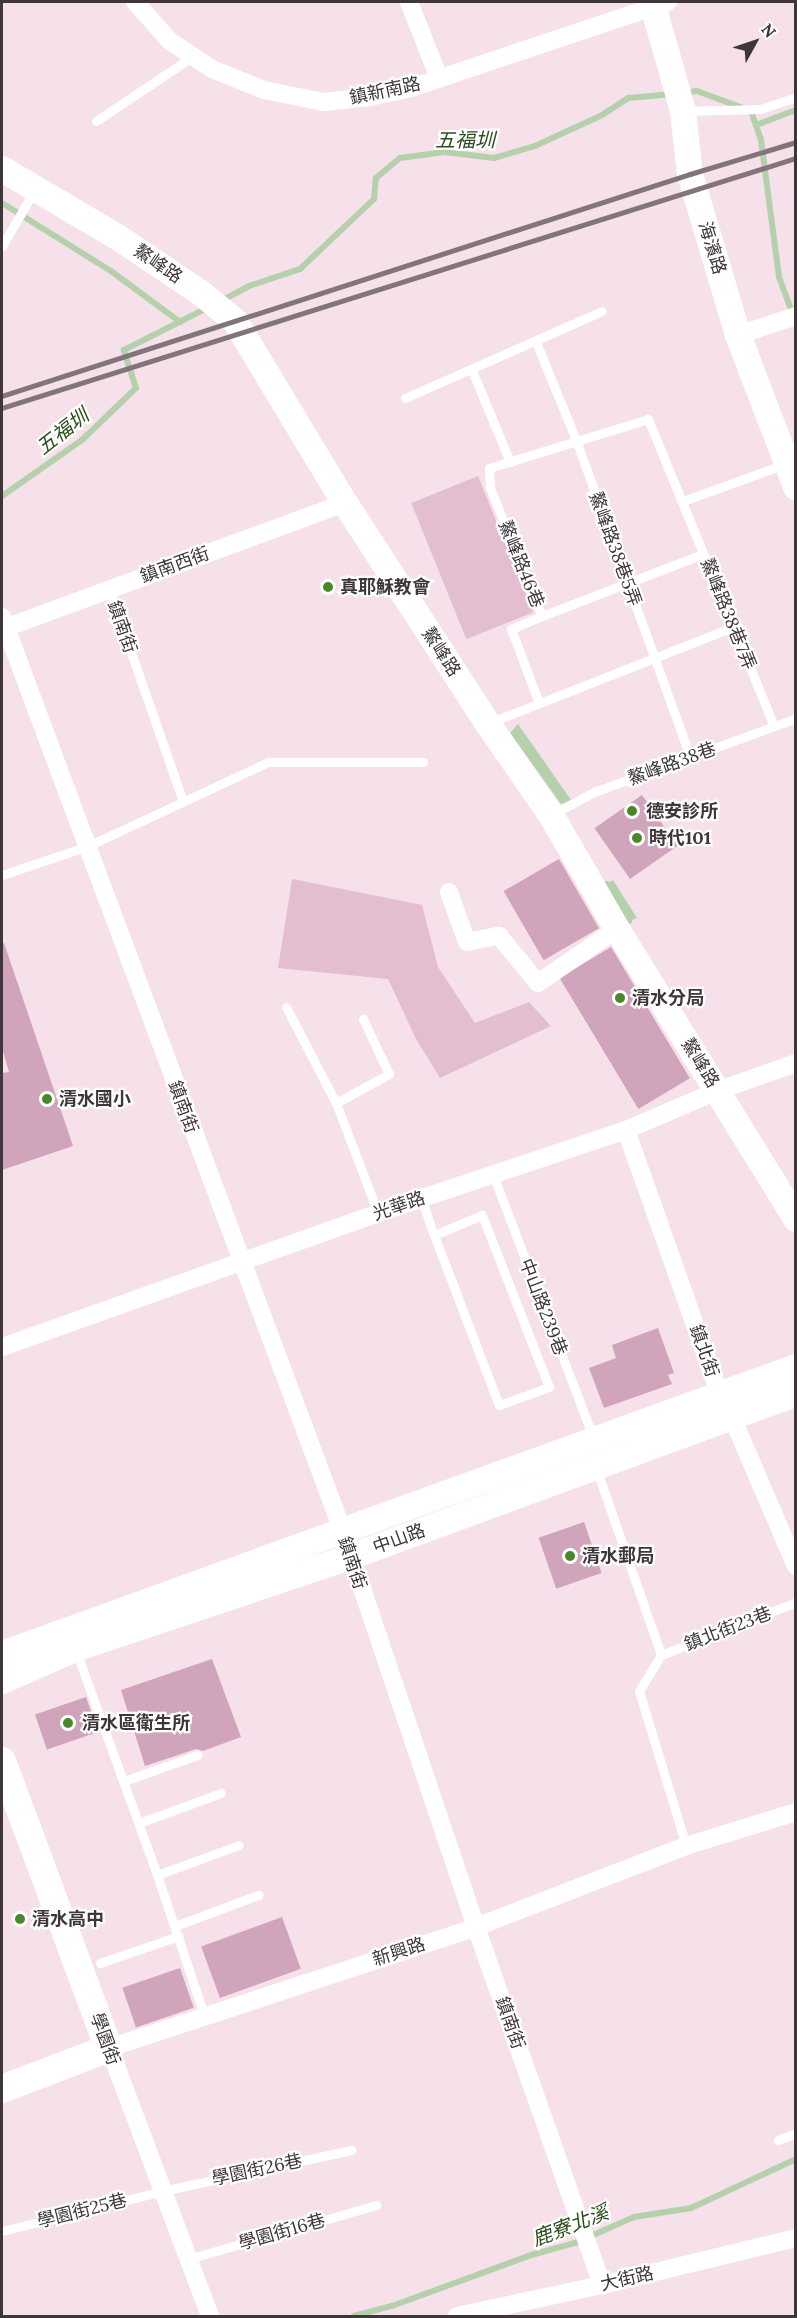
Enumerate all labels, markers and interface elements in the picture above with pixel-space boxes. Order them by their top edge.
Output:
north arrow [725,12,785,72]
text: N [757,19,780,42]
street label: 鎮新南路 [348,73,422,109]
water label: 五福圳 [435,127,495,151]
street label: 海濱路 [694,219,730,277]
street label: 鰲峰路 [130,240,186,288]
water label: 五福圳 [31,403,93,459]
street label: 鰲峰路38巷5弄 [584,489,646,609]
street label: 鰲峰路46巷 [494,517,548,611]
street label: 鎮南西街 [137,543,213,587]
street label: 鰲峰路38巷7弄 [696,555,760,673]
place label: 真耶穌教會 [340,576,430,598]
marker: 真耶穌教會 [321,580,335,594]
street label: 鎮南街 [103,598,141,656]
street label: 鰲峰路 [417,623,465,681]
street label: 鰲峰路38巷 [625,738,719,790]
place label: 德安診所 [646,800,718,822]
marker: 德安診所 [623,802,641,820]
place label: 時代101 [649,827,711,849]
marker: 時代101 [630,831,644,845]
place label: 清水分局 [632,987,704,1009]
marker: 清水分局 [613,991,627,1005]
street label: 鰲峰路 [677,1034,723,1092]
street label: 鎮南街 [164,1078,202,1136]
place label: 清水國小 [59,1088,131,1110]
marker: 清水國小 [40,1092,54,1106]
street label: 光華路 [370,1187,428,1225]
street label: 中山路239巷 [515,1256,571,1358]
street label: 鎮北街 [685,1322,723,1380]
street label: 中山路 [370,1520,428,1558]
street label: 鎮南街 [333,1534,371,1592]
place label: 清水郵局 [582,1545,654,1567]
marker: 清水郵局 [563,1549,577,1563]
street label: 鎮北街23巷 [681,1603,775,1655]
place label: 清水區衛生所 [82,1712,190,1734]
marker: 清水區衛生所 [59,1714,77,1732]
place label: 清水高中 [32,1908,104,1930]
marker: 清水高中 [13,1912,27,1926]
street label: 新興路 [370,1933,428,1971]
street label: 鎮南街 [491,1994,529,2052]
street label: 學園街 [86,2010,124,2068]
street label: 學園街26巷 [210,2150,304,2190]
street label: 學園街25巷 [35,2189,129,2233]
water label: 鹿寮北溪 [528,2199,612,2251]
street label: 學園街16巷 [236,2209,328,2255]
street label: 大街路 [598,2262,656,2296]

